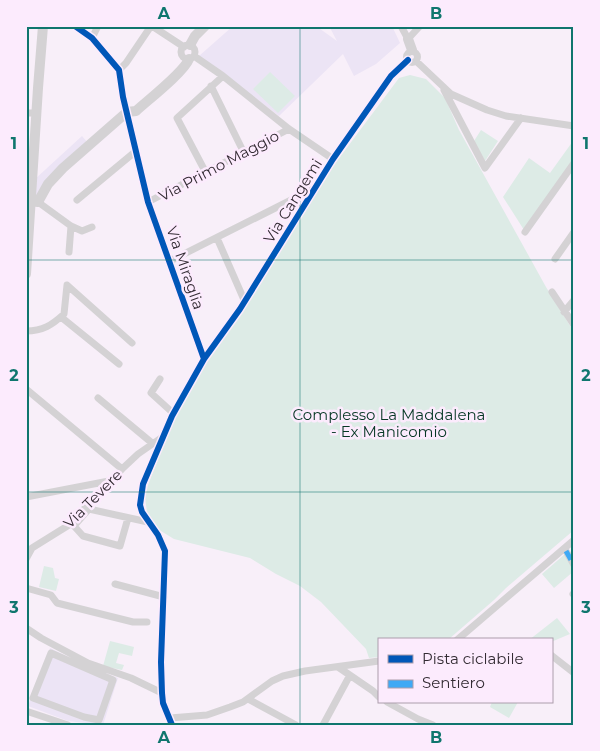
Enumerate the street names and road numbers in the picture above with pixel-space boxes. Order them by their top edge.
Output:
street label: Via Primo Maggio [155,126,282,205]
street label: Via Cangemi [259,155,326,246]
street label: Via Miraglia [162,224,209,312]
street label: Via Tevere [59,465,126,532]

